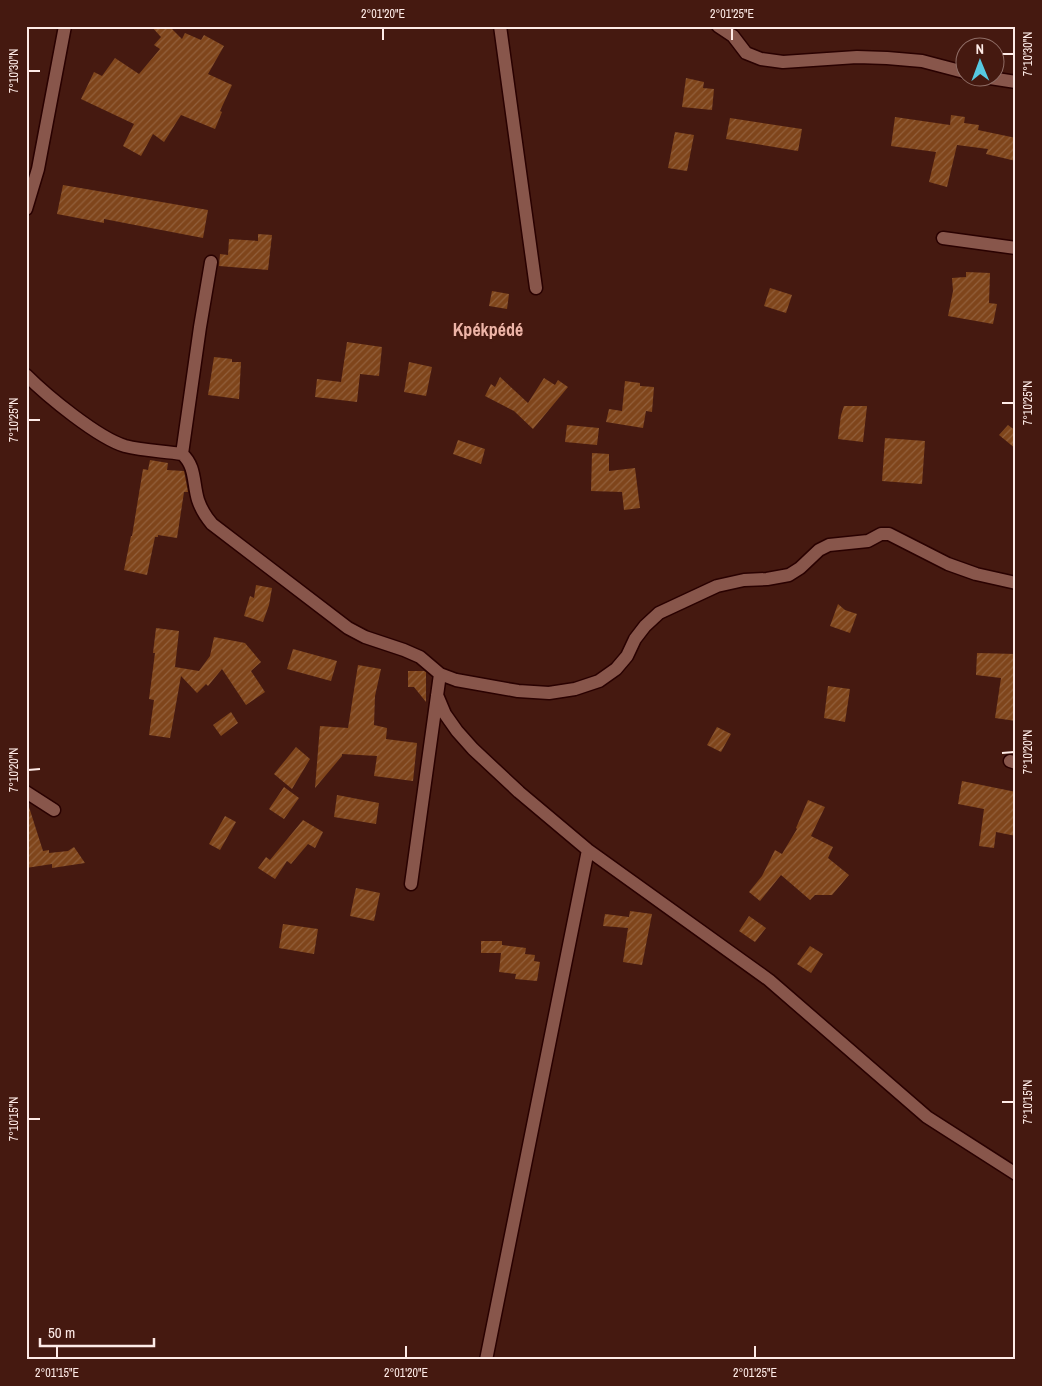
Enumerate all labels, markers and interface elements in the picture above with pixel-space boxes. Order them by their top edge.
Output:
text: 2°01'20"E [361,6,405,22]
text: 2°01'25"E [710,6,754,22]
text: 7°10'30"N [1020,32,1036,76]
north arrow [954,38,1004,88]
text: N [975,40,984,58]
text: 7°10'30"N [6,49,22,93]
district label: Kpékpédé [453,317,523,342]
text: 7°10'25"N [1020,381,1036,425]
text: 7°10'25"N [6,398,22,442]
text: 7°10'20"N [1020,730,1036,774]
text: 7°10'20"N [6,748,22,792]
text: 7°10'15"N [1020,1080,1036,1124]
text: 7°10'15"N [6,1097,22,1141]
scale bar [40,1316,154,1348]
text: 50 m [48,1322,75,1343]
text: 2°01'15"E [35,1365,79,1381]
text: 2°01'20"E [384,1365,428,1381]
text: 2°01'25"E [733,1365,777,1381]

